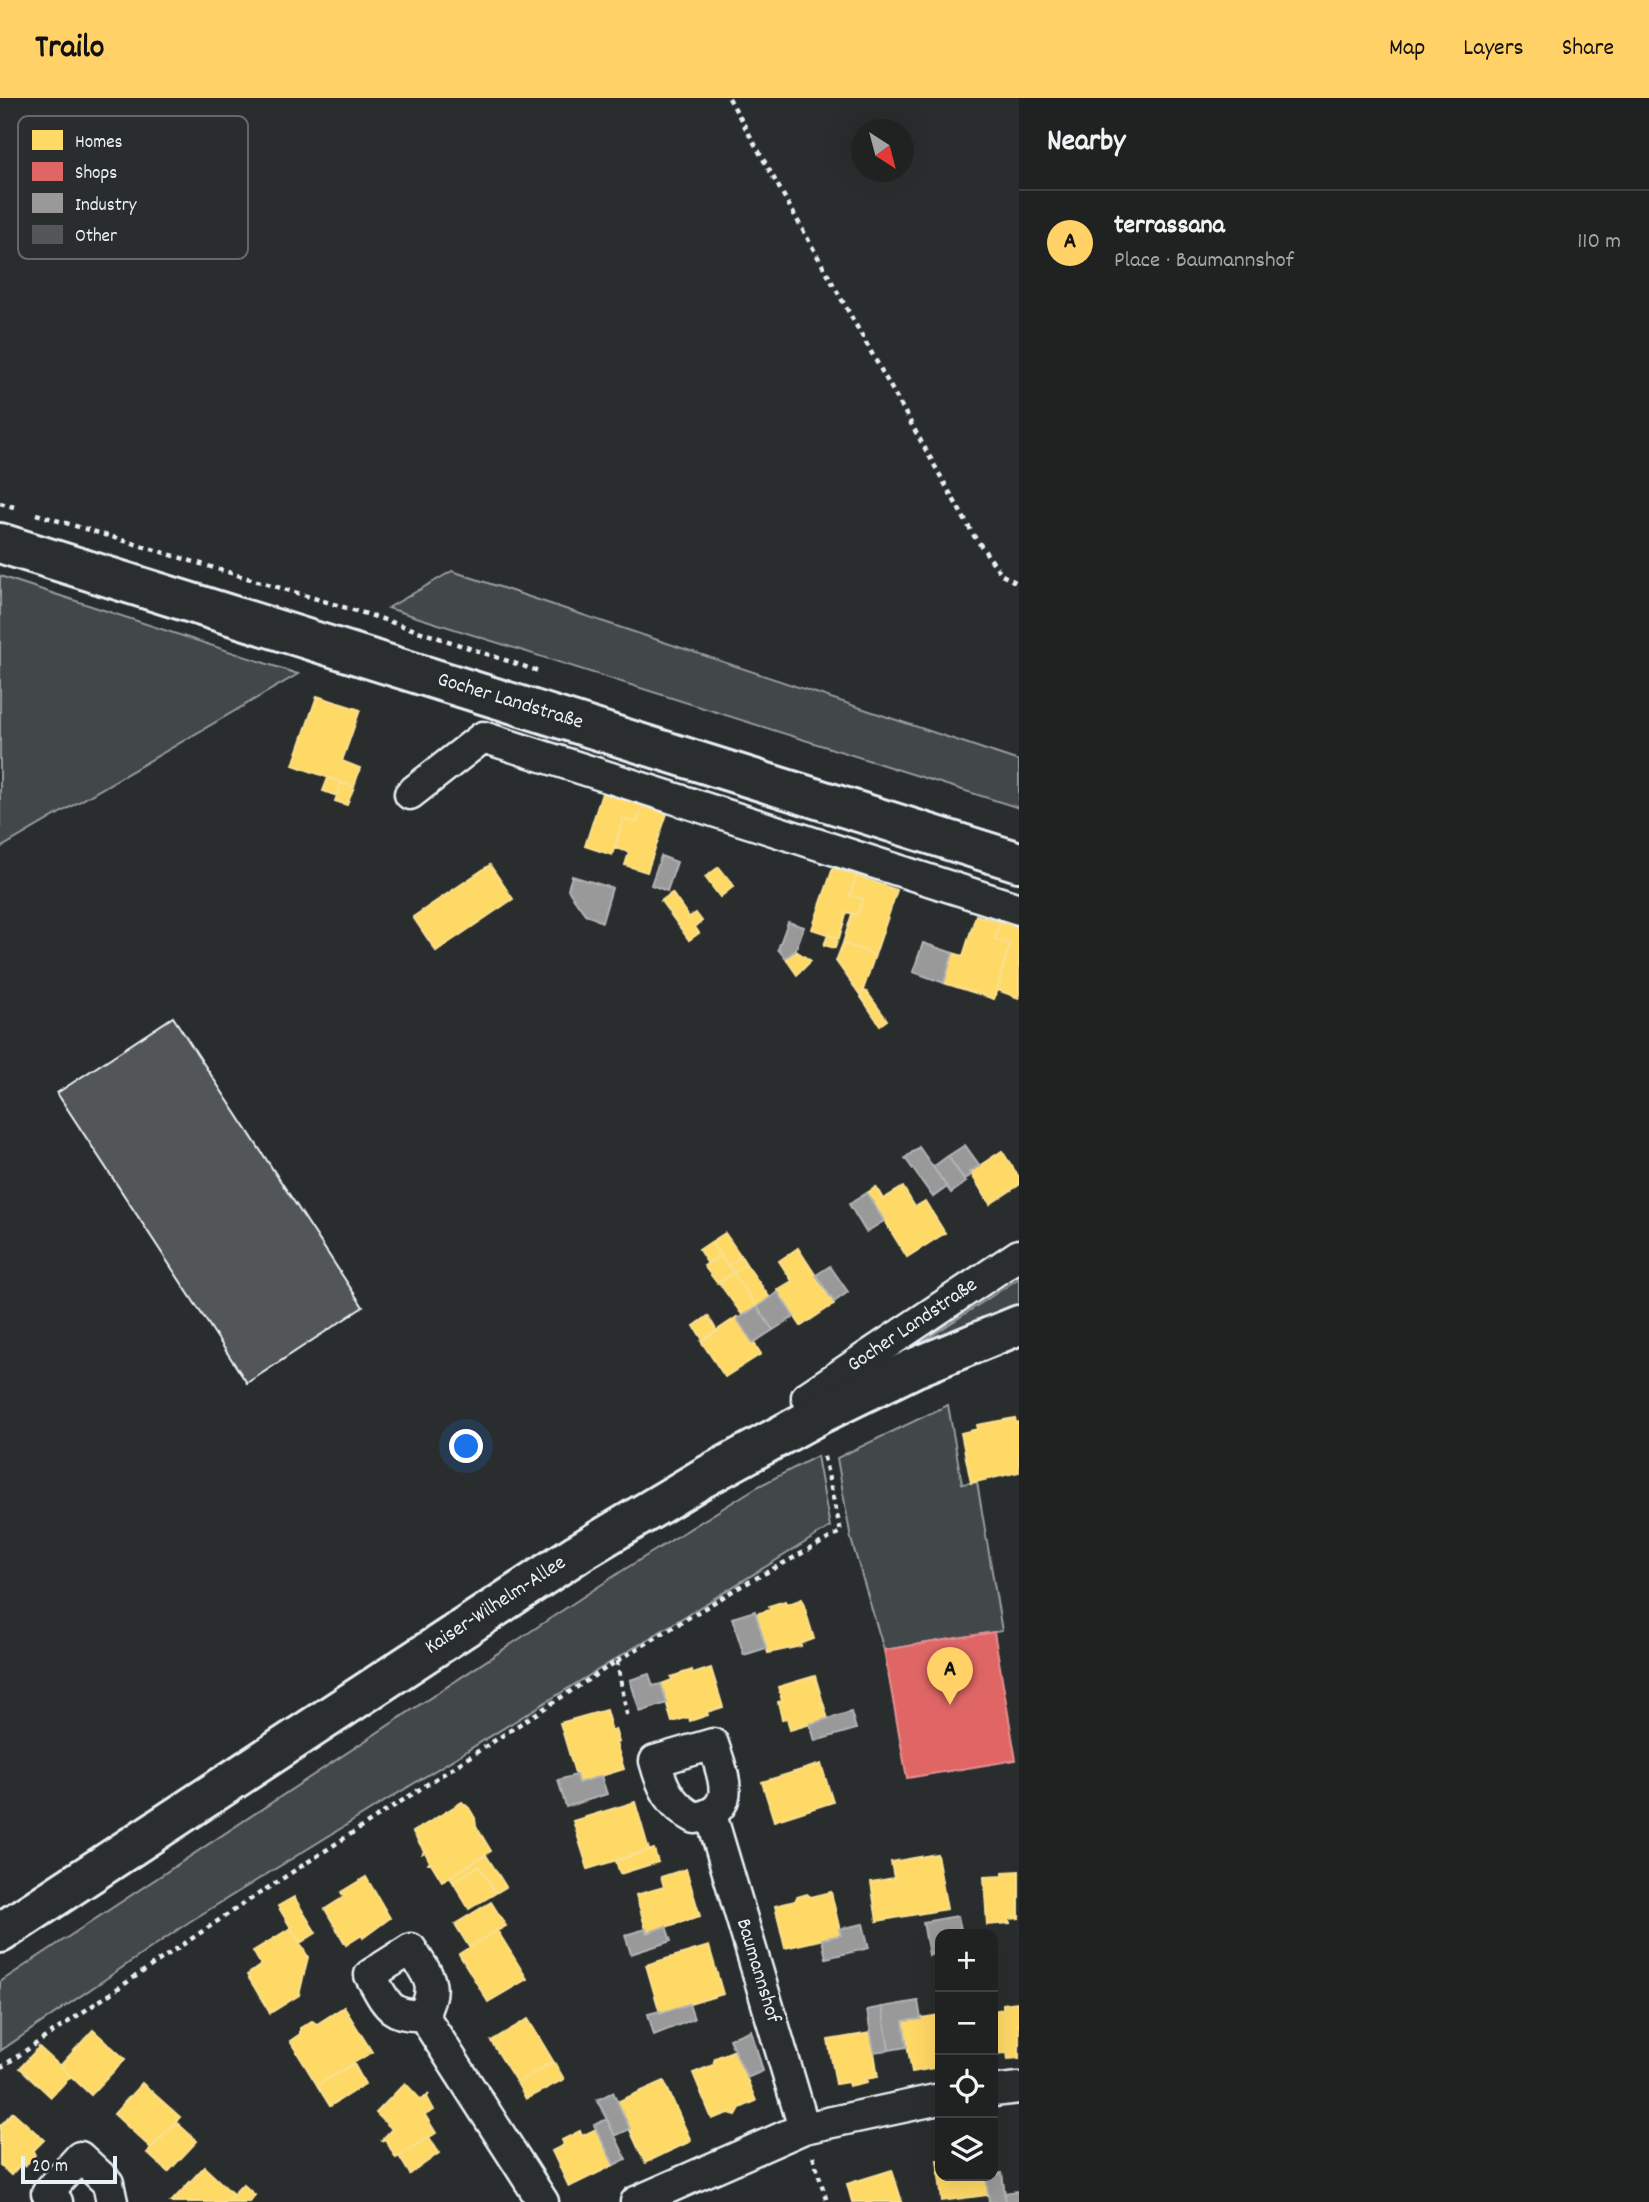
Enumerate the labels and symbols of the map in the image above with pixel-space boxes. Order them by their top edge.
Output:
legend [18,116,248,259]
north arrow [851,119,914,182]
text: Homes [75,130,123,157]
text: Shops [75,161,117,188]
text: Industry [75,193,137,220]
text: Other [75,224,117,251]
street label: Gocher Landstraße [433,666,587,738]
street label: Gocher Landstraße [842,1271,984,1381]
your location [449,1429,483,1463]
street label: Kaiser-Wilhelm-Allee [420,1549,572,1663]
pin: A [927,1647,973,1705]
street label: Baumannshof [727,1915,787,2027]
scale bar [21,2153,117,2185]

